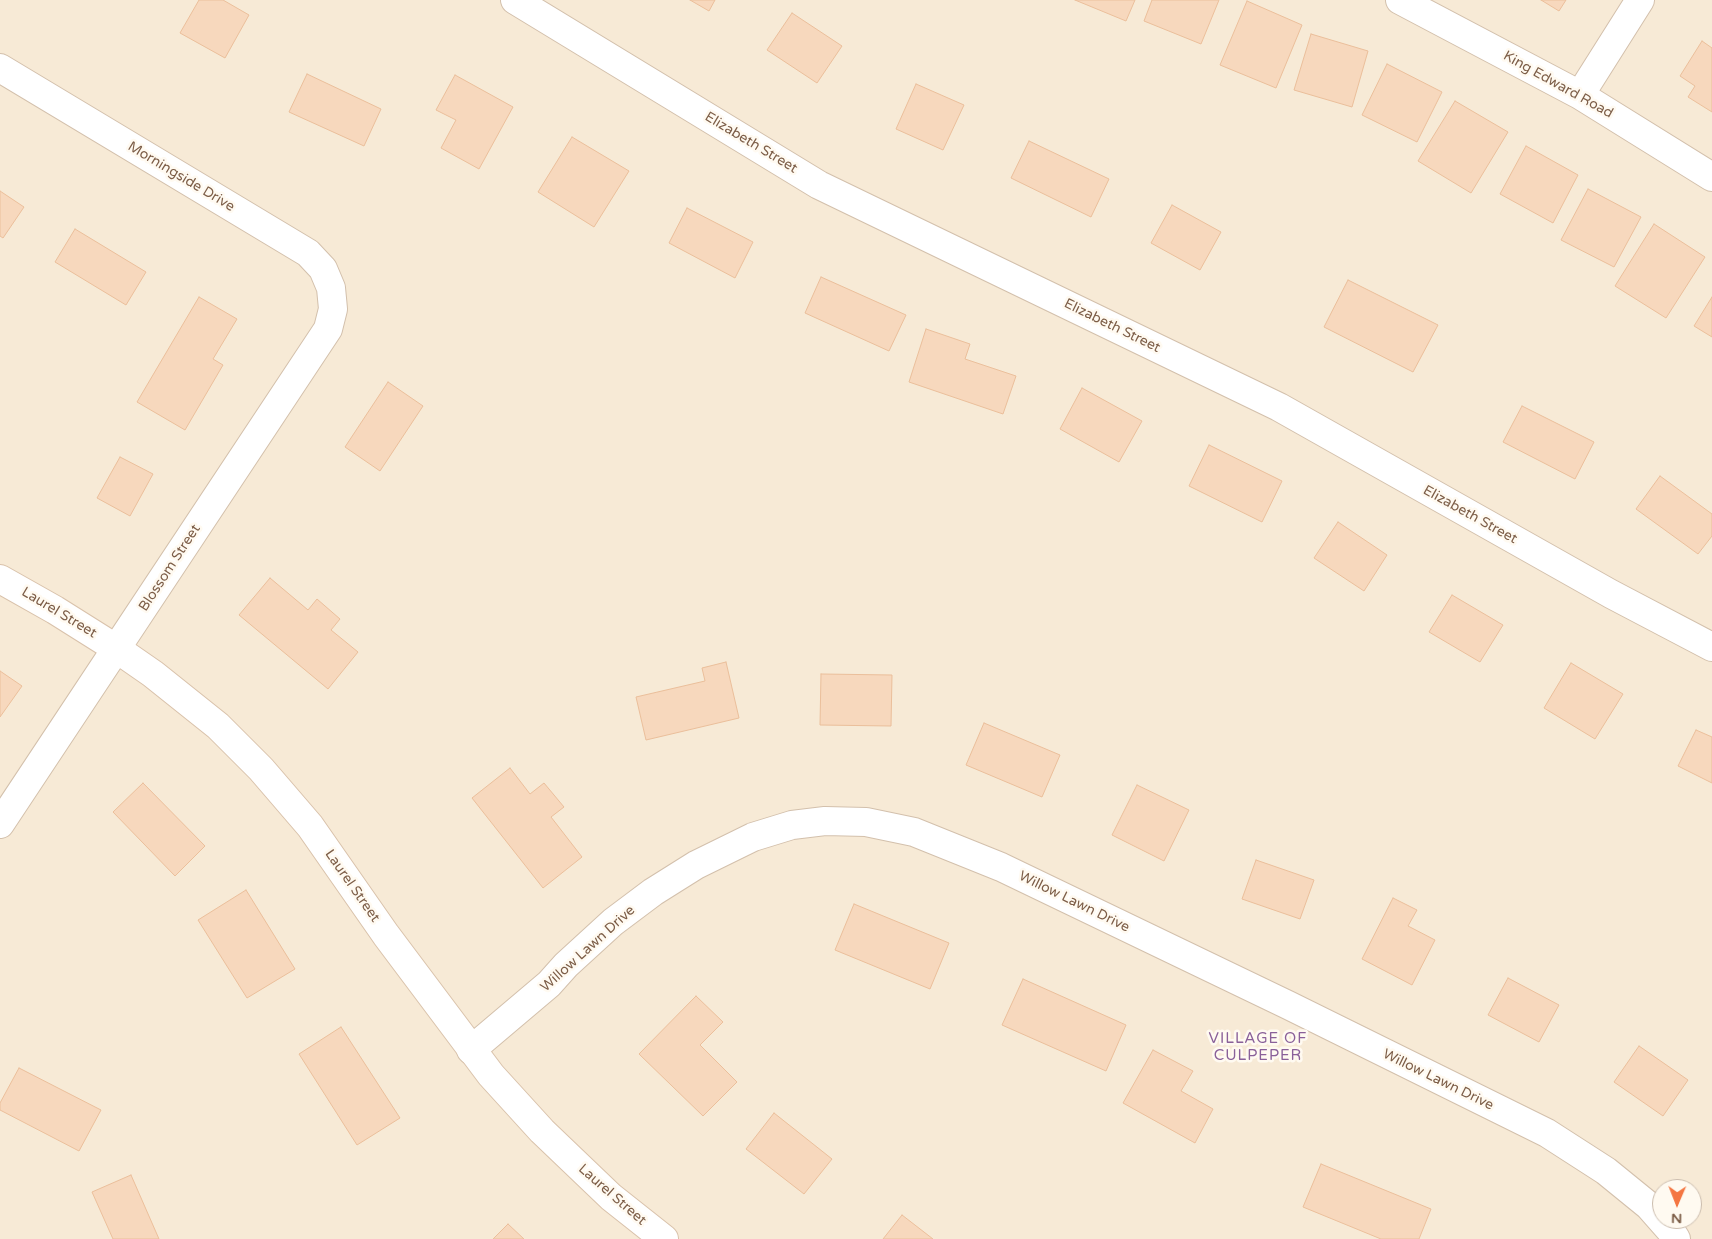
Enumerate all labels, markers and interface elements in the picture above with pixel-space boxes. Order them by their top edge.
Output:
street label: King Edward Road [1500,48,1616,122]
street label: Elizabeth Street [702,109,800,177]
street label: Morningside Drive [125,138,237,216]
street label: Elizabeth Street [1061,295,1163,357]
street label: Elizabeth Street [1420,482,1520,548]
street label: Blossom Street [136,521,204,615]
street label: Laurel Street [18,584,100,642]
street label: Laurel Street [321,847,383,925]
street label: Willow Lawn Drive [1016,868,1132,936]
street label: Willow Lawn Drive [537,902,639,996]
district label: VILLAGE OF CULPEPER [1207,1030,1309,1065]
street label: Willow Lawn Drive [1380,1046,1496,1114]
street label: Laurel Street [575,1161,649,1229]
north arrow [1652,1179,1702,1229]
text: N [1671,1210,1683,1227]

